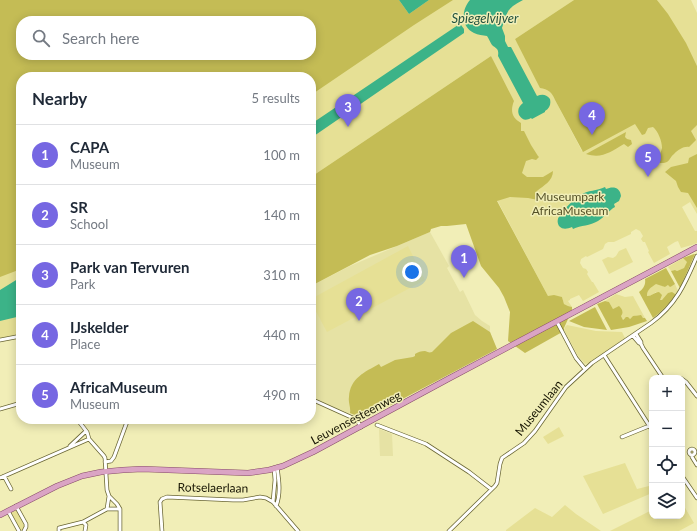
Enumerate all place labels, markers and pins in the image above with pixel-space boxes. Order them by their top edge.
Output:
pin: 3 [335,94,361,127]
pin: 4 [579,102,605,135]
pin: 5 [635,144,661,177]
pin: 1 [451,245,477,278]
pin: 2 [346,288,372,321]

